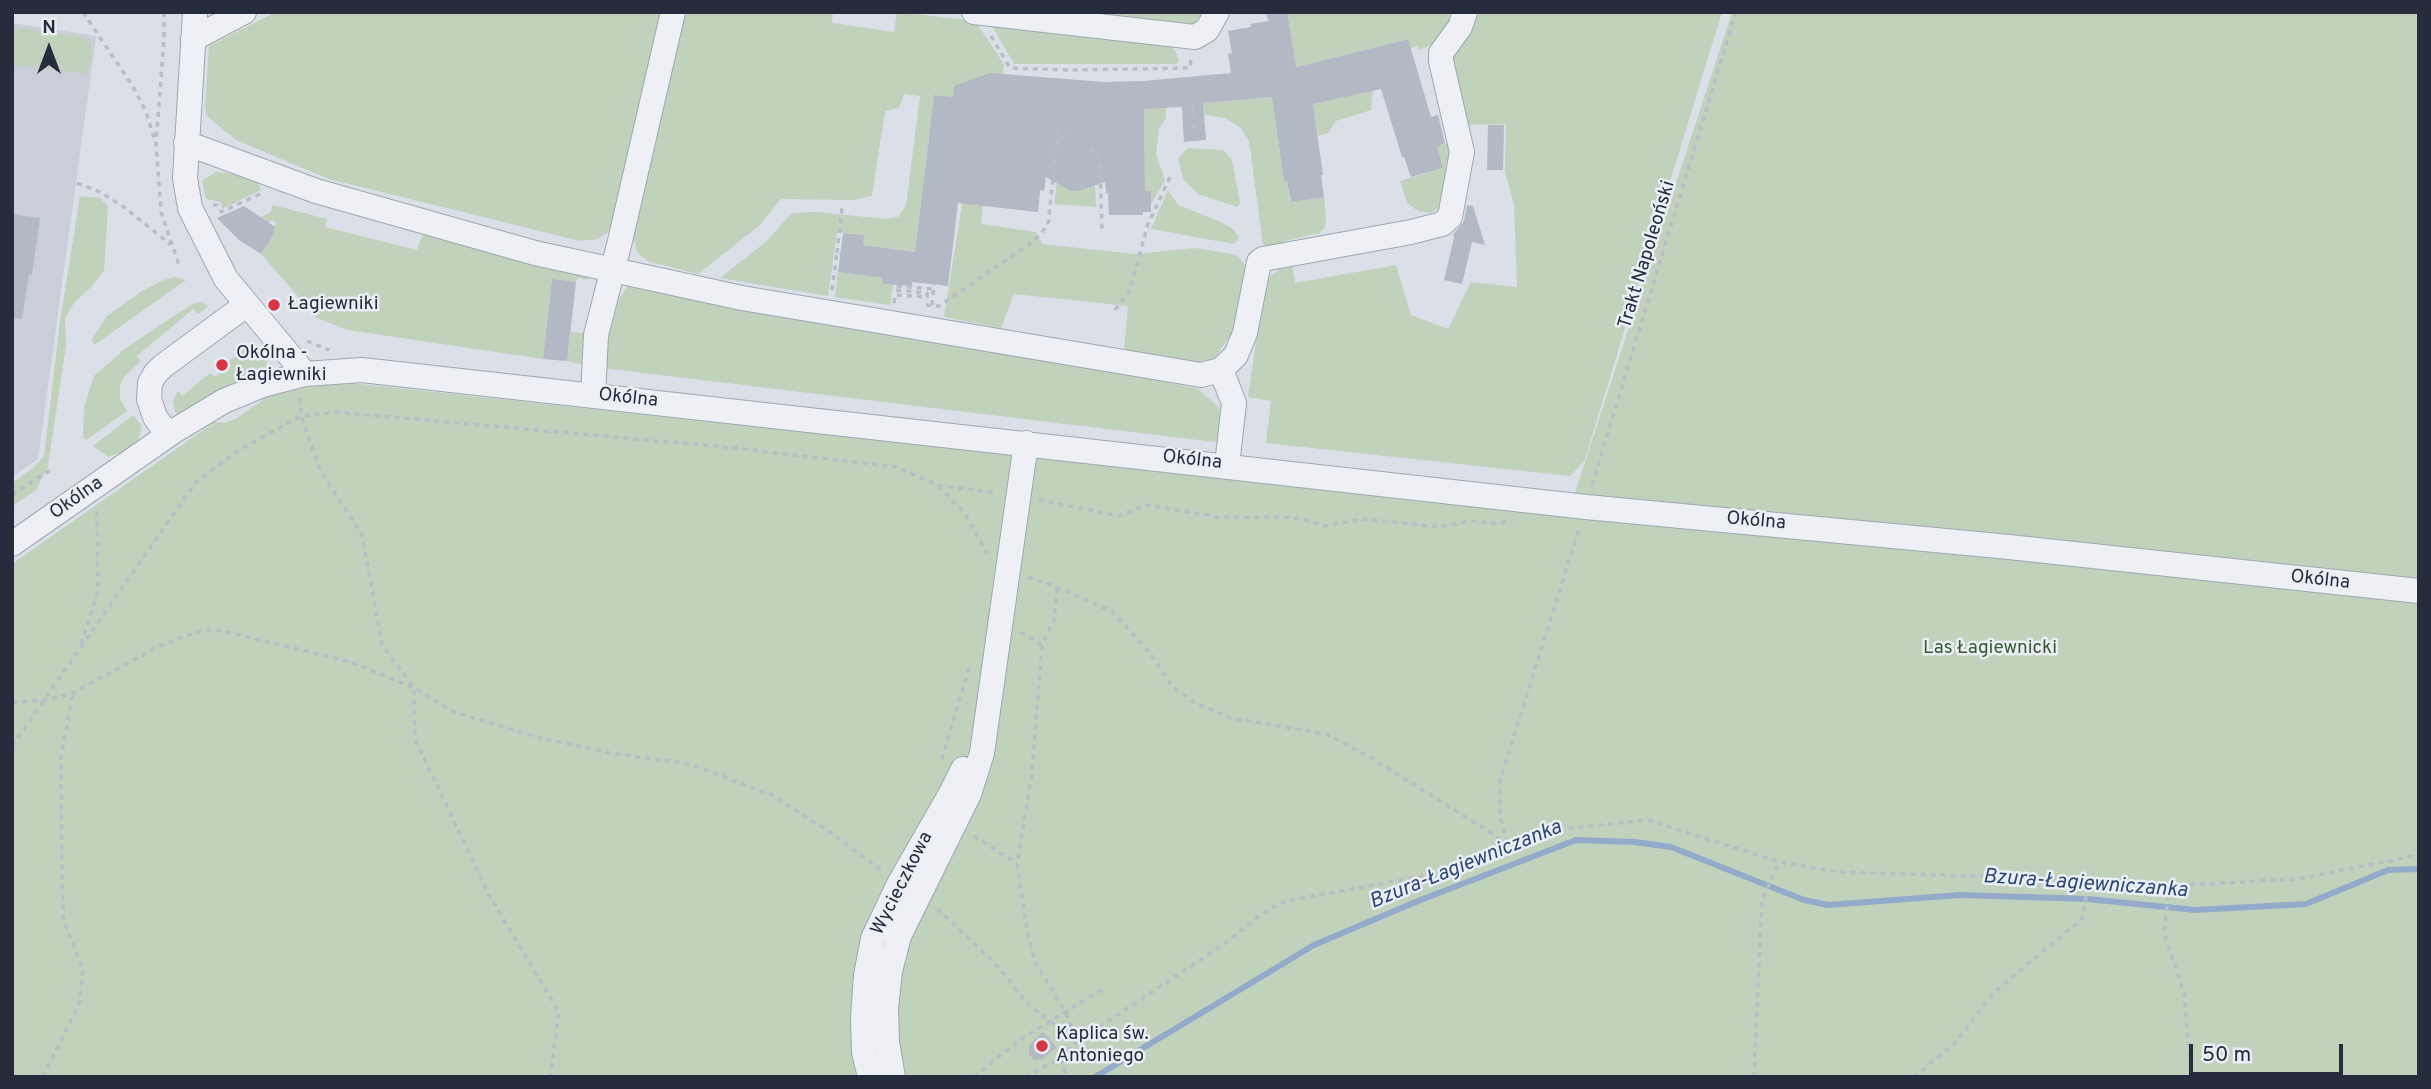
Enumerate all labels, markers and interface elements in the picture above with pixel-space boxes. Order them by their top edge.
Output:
north arrow [14,14,84,84]
text: N [42,16,56,40]
street label: Trakt Napoleoński [1615,178,1681,332]
place label: Łagiewniki [288,294,378,316]
marker: Łagiewniki [266,297,282,313]
place label: Okólna - Łagiewniki [236,343,326,387]
marker: Okólna - Łagiewniki [214,357,230,373]
street label: Okólna [597,385,659,413]
street label: Okólna [1161,447,1223,475]
street label: Okólna [46,473,108,525]
street label: Okólna [1725,508,1787,536]
street label: Okólna [2289,567,2351,595]
park label: Las Łagiewnicki [1923,638,2057,660]
water label: Bzura-Łagiewniczanka [1366,816,1566,916]
street label: Wycieczkowa [867,829,939,939]
water label: Bzura-Łagiewniczanka [1982,865,2188,905]
place label: Kaplica św. Antoniego [1056,1024,1149,1068]
scale bar [2193,1030,2347,1074]
marker: Kaplica św. Antoniego [1034,1038,1050,1054]
text: 50 m [2202,1042,2251,1069]

